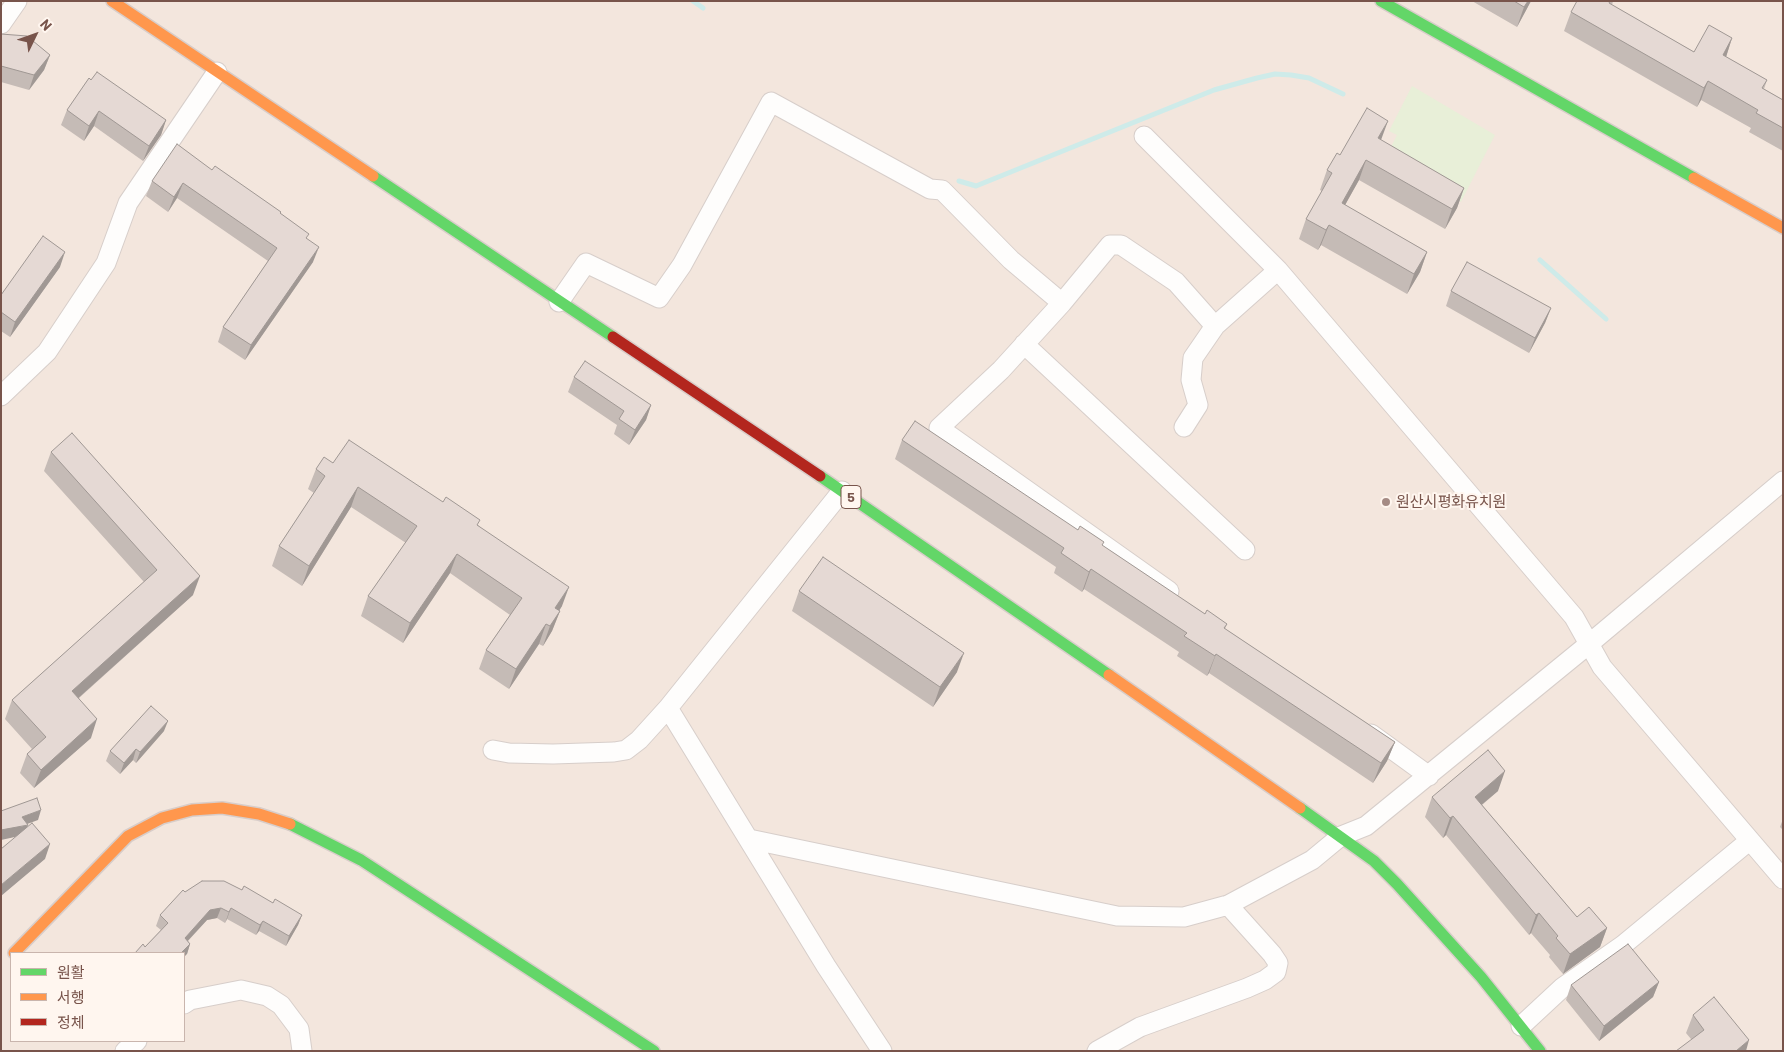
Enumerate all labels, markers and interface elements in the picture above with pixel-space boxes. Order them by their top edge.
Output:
north arrow [10,10,60,60]
text: N [37,15,56,34]
road number: 5 [841,486,861,508]
place label: 원산시평화유치원 [1396,493,1506,511]
marker: 원산시평화유치원 [1380,496,1392,508]
legend [10,952,185,1042]
text: 원활 [57,963,85,981]
text: 서행 [57,988,85,1006]
text: 정체 [57,1013,85,1031]

